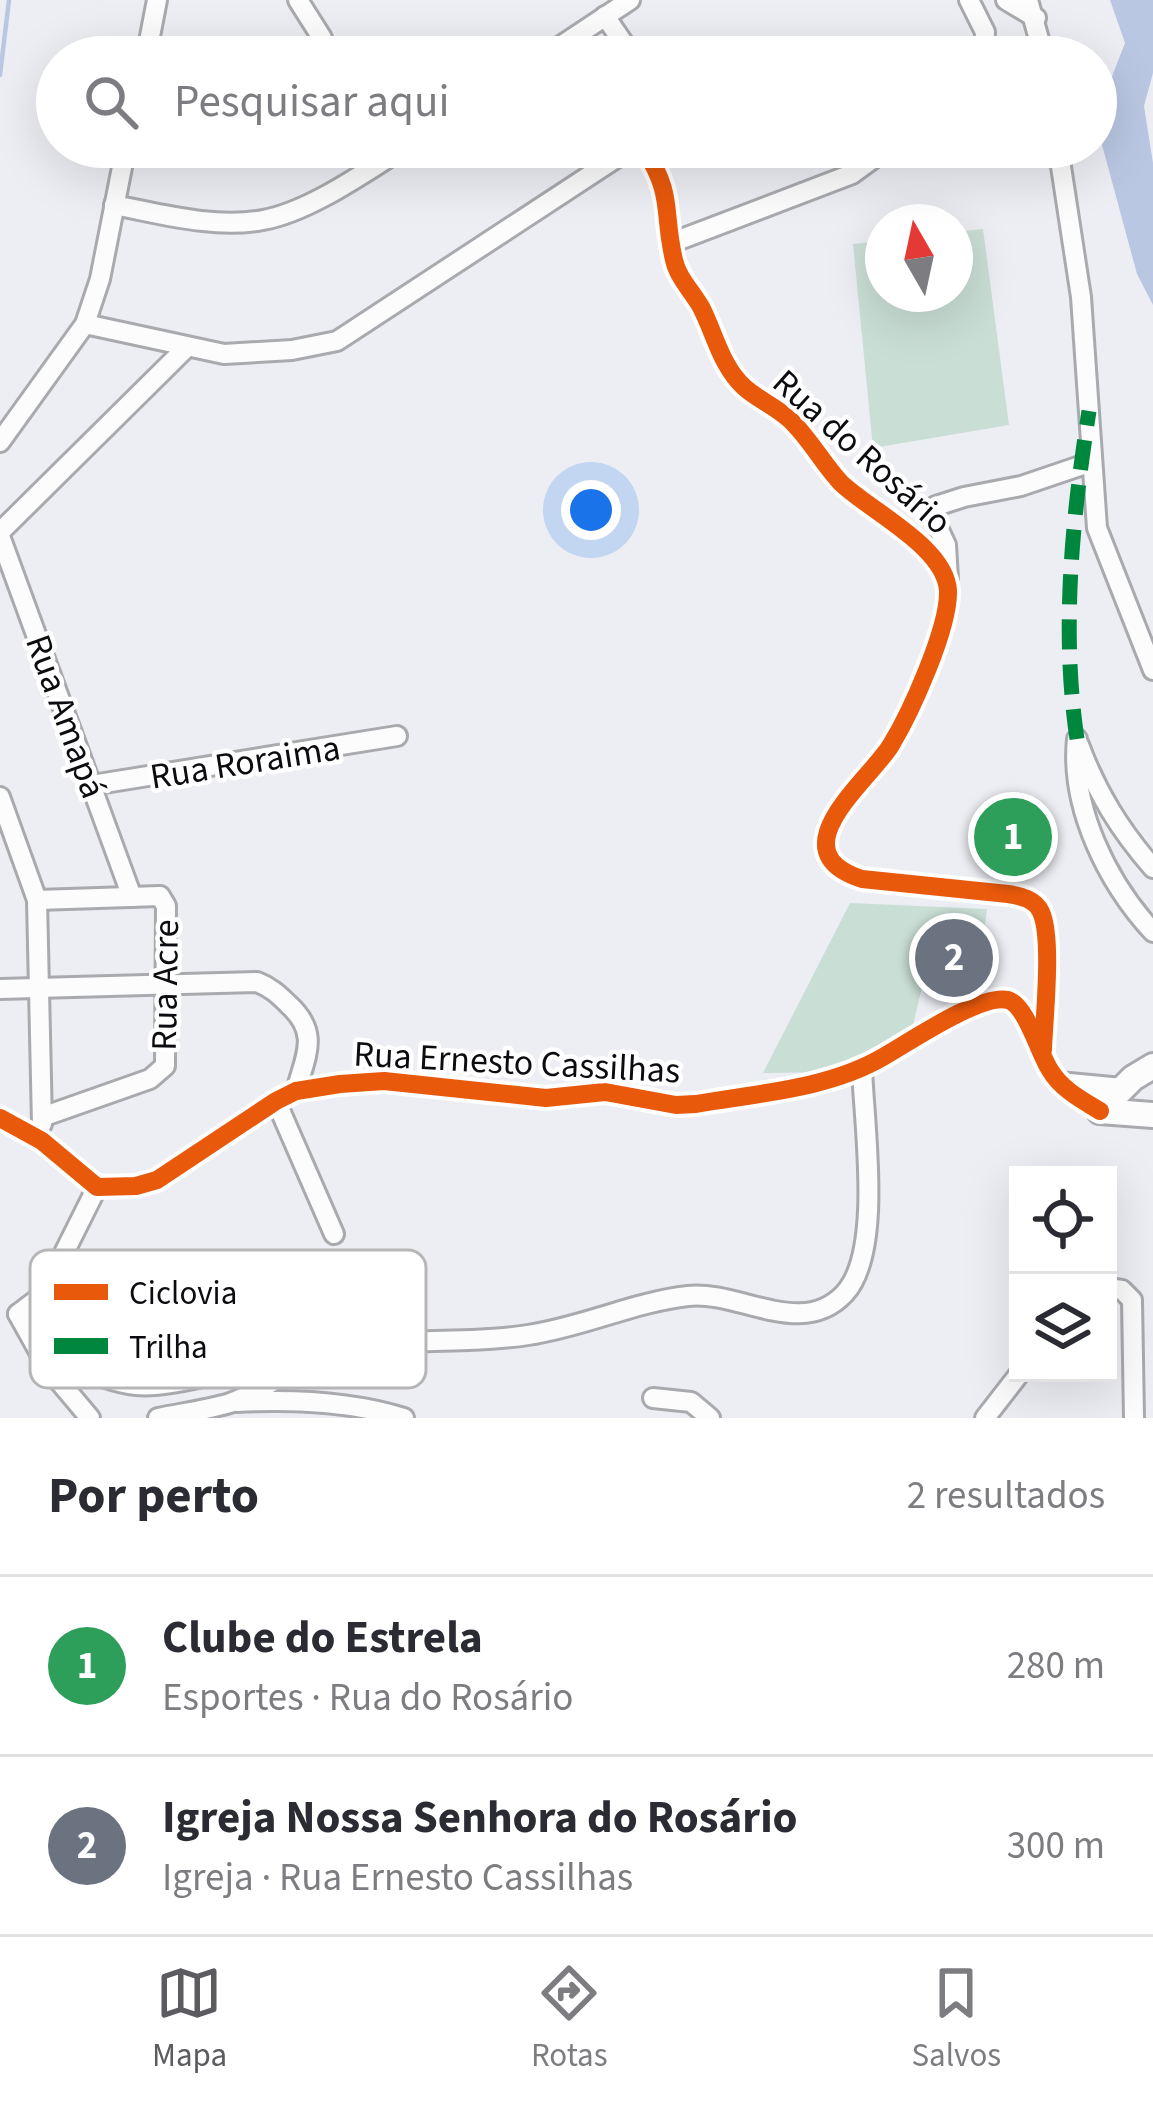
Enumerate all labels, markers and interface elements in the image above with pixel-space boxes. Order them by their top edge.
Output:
search box [36,36,1117,168]
icon: search [78,69,144,135]
text: Pesquisar aqui [174,70,449,134]
north arrow [865,204,973,312]
street label: Rua do Rosário [761,358,963,547]
your location [561,480,621,540]
street label: Rua Amapá [12,628,119,805]
street label: Rua Roraima [147,722,344,803]
pin: 1 [974,792,1052,882]
pin: 2 [915,913,993,1003]
street label: Rua Acre [139,919,192,1051]
street label: Rua Ernesto Cassilhas [352,1028,681,1097]
map controls [1009,1166,1117,1382]
button: locate [1009,1166,1117,1274]
legend [30,1250,426,1388]
text: Ciclovia [129,1270,237,1317]
button: layers [1009,1274,1117,1382]
text: Trilha [129,1324,208,1371]
text: Por perto [48,1460,259,1532]
text: 2 resultados [907,1468,1105,1524]
text: Clube do Estrela [162,1606,483,1670]
text: 1 [77,1638,97,1694]
text: 280 m [1007,1638,1105,1694]
text: Esportes · Rua do Rosário [162,1670,573,1726]
text: Igreja Nossa Senhora do Rosário [162,1786,798,1850]
text: 2 [77,1818,97,1874]
text: 300 m [1007,1818,1105,1874]
text: Igreja · Rua Ernesto Cassilhas [162,1850,633,1906]
tab: Mapa [152,1960,227,2079]
tab: Rotas [531,1960,608,2079]
tab: Salvos [911,1960,1001,2079]

